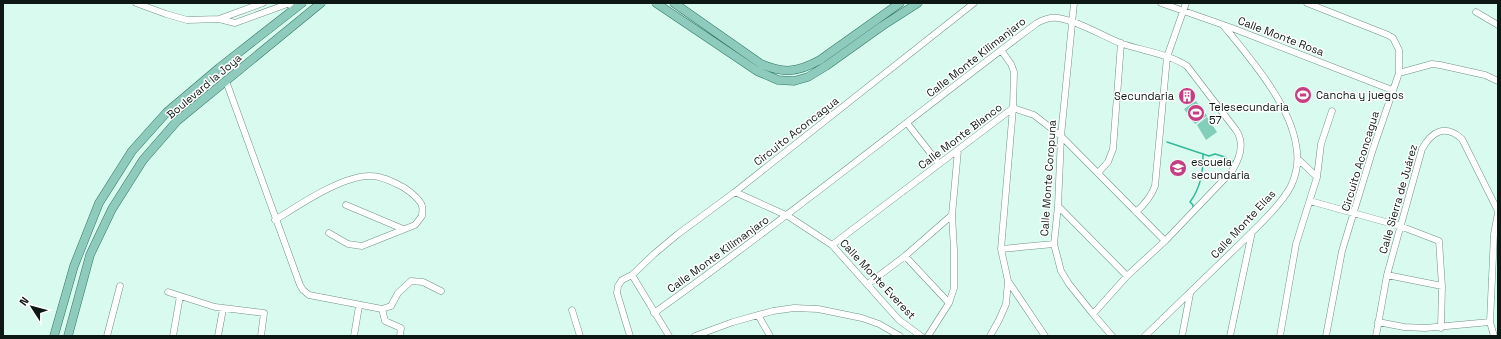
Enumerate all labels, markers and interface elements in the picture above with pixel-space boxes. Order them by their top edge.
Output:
street label: Calle Monte Rosa [1236,13,1327,59]
street label: Calle Monte Kilimanjaro [923,14,1029,100]
street label: Boulevard la Joya [164,50,245,121]
sports icon: Cancha y juegos [1293,85,1313,105]
building icon: Secundaria [1177,86,1197,106]
place label: Cancha y juegos [1316,88,1404,102]
place label: Secundaria [1114,89,1175,103]
street label: Circuito Aconcagua [751,93,842,169]
street label: Calle Monte Blanco [915,100,1005,172]
place label: Telesecundaria 57 [1209,100,1290,127]
sports icon: Telesecundaria 57 [1186,103,1206,123]
street label: Circuito Aconcagua [1338,109,1382,213]
street label: Calle Monte Coropuna [1037,119,1059,237]
street label: Calle Sierra de Juárez [1376,142,1420,255]
place label: escuela secundaria [1191,155,1251,182]
school or university icon: escuela secundaria [1168,158,1188,178]
street label: Calle Monte Elías [1208,187,1279,261]
street label: Calle Monte Kilimanjaro [664,212,772,296]
street label: Calle Monte Everest [837,236,919,322]
north arrow [12,287,52,327]
text: N [16,294,32,308]

